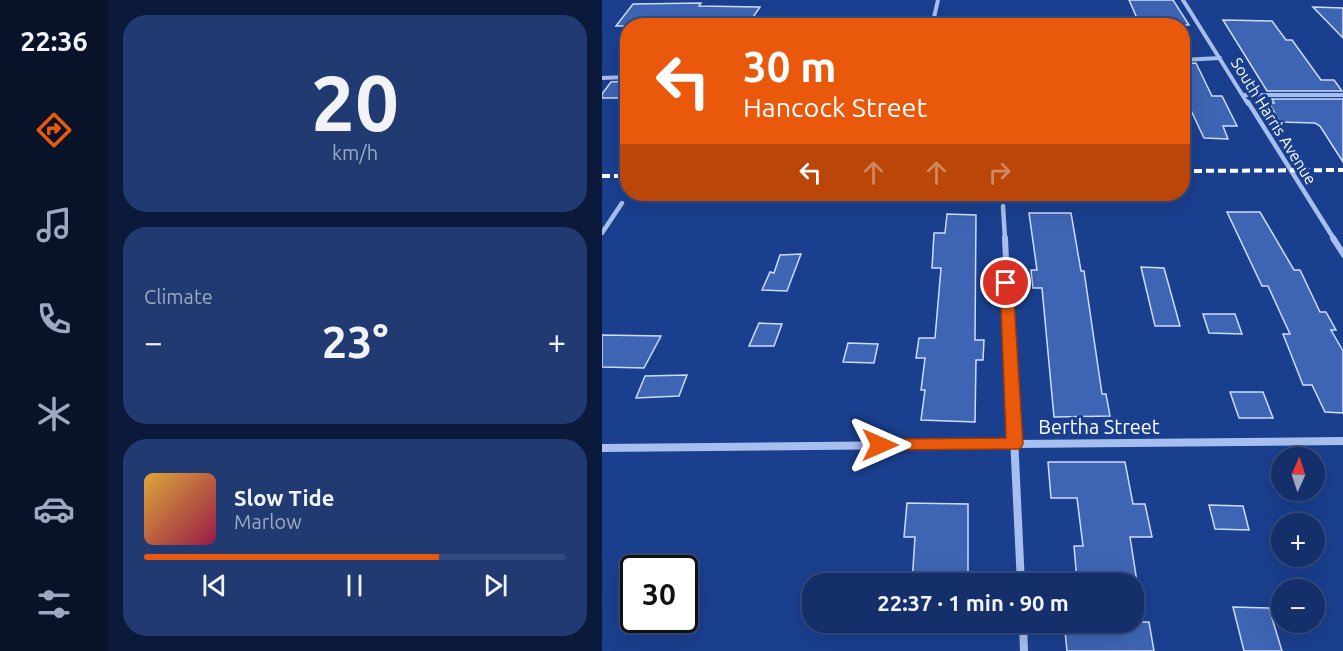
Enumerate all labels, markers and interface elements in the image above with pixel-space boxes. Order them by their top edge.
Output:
text: 22:36 [20,26,88,56]
icon: left [644,42,722,120]
text: 30 m [743,43,837,90]
street label: South Harris Avenue [1228,54,1320,188]
text: 20 [311,58,399,146]
text: Hancock Street [743,92,927,122]
icon: directions [33,109,75,151]
text: km/h [332,141,378,164]
icon: left [794,156,827,189]
icon: ahead [857,156,890,189]
icon: ahead [920,156,953,189]
icon: right [983,156,1016,189]
icon: music [33,204,75,246]
pin [980,257,1031,308]
icon: arrive [989,266,1022,299]
text: Climate [144,285,213,308]
icon: phone [33,298,75,340]
text: 23° [322,316,388,367]
text: − [144,323,163,360]
text: + [547,323,566,360]
icon: climate [33,393,75,435]
position arrow [848,413,912,477]
street label: Bertha Street [1038,415,1160,438]
north arrow [1271,447,1325,501]
map controls [1271,447,1325,633]
text: Slow Tide [234,485,334,510]
icon: car [33,488,75,530]
text: Marlow [234,510,302,533]
button: + [1271,513,1325,567]
speed limit sign: 30 [620,555,698,633]
icon: previous [198,569,231,602]
icon: pause [338,569,371,602]
icon: next [479,569,512,602]
button: − [1271,579,1325,633]
icon: filters [33,583,75,625]
text: 22:37 · 1 min · 90 m [877,590,1069,615]

